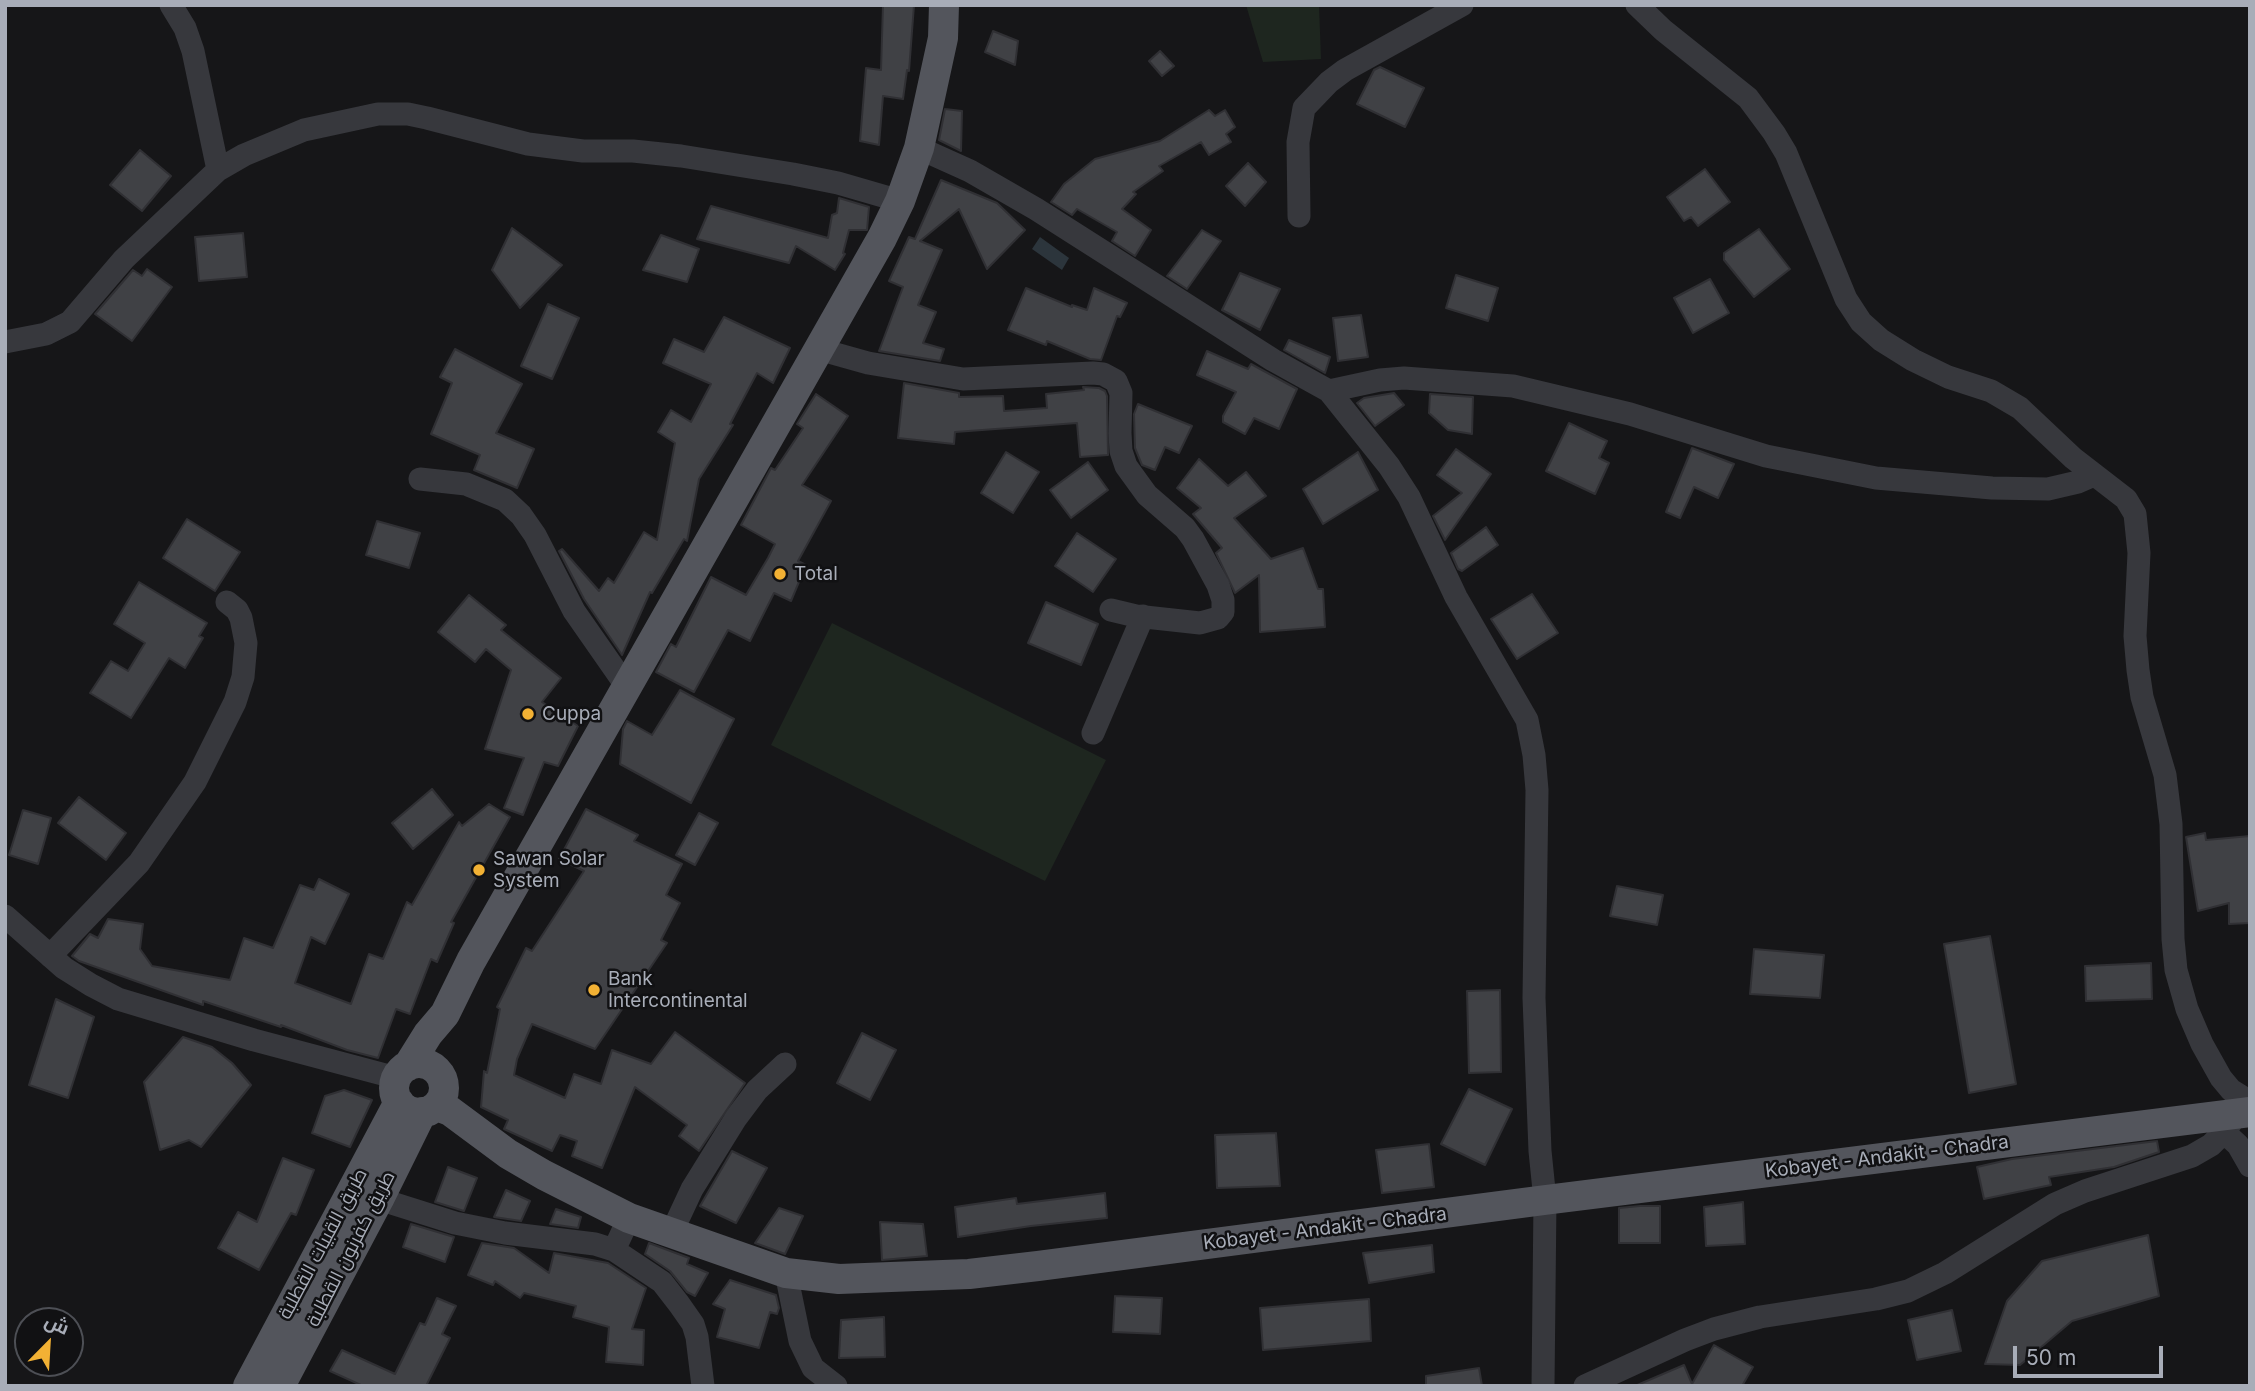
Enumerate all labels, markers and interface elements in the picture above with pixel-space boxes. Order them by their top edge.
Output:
place label: Total [794,563,838,585]
marker: Total [772,566,788,582]
place label: Cuppa [542,703,601,725]
marker: Cuppa [520,706,536,722]
place label: Sawan Solar System [493,848,605,892]
marker: Sawan Solar System [471,862,487,878]
place label: Bank Intercontinental [608,968,748,1012]
marker: Bank Intercontinental [586,982,602,998]
street label: Kobayet - Andakit - Chadra [1764,1131,2010,1183]
street label: طريق القبيات القطلبة [274,1165,372,1323]
street label: طريق كفرنون القطلبة [302,1167,400,1331]
street label: Kobayet - Andakit - Chadra [1202,1203,1448,1255]
north arrow [14,1307,84,1377]
text: ش [41,1309,73,1340]
scale bar [2017,1332,2168,1376]
text: 50 m [2026,1345,2076,1370]

